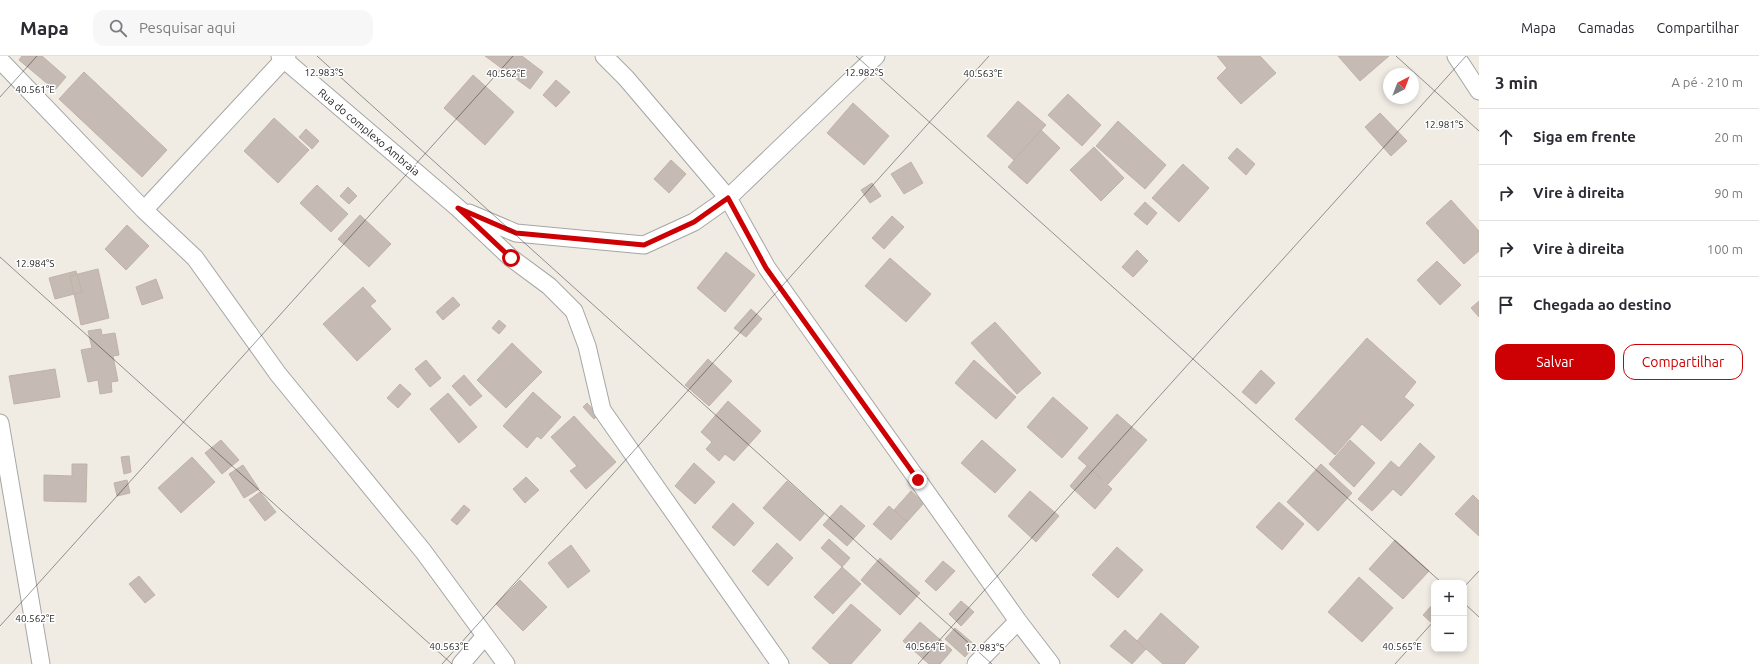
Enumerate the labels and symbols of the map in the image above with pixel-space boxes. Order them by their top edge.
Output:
text: 12.983°S [304,67,344,78]
text: 12.982°S [844,67,884,78]
text: 40.562°E [486,68,526,79]
text: 40.563°E [963,68,1003,79]
north arrow [1383,68,1419,104]
text: 40.561°E [15,84,55,95]
street label: Rua do complexo Ambraia [316,86,422,178]
text: 12.981°S [1424,119,1464,130]
route start [502,249,520,267]
text: 12.984°S [15,258,55,269]
route end [909,471,927,489]
text: 40.562°E [15,613,55,624]
text: 40.563°E [429,641,469,652]
text: 40.564°E [905,641,945,652]
text: 40.565°E [1382,641,1422,652]
text: 12.983°S [965,642,1005,653]

